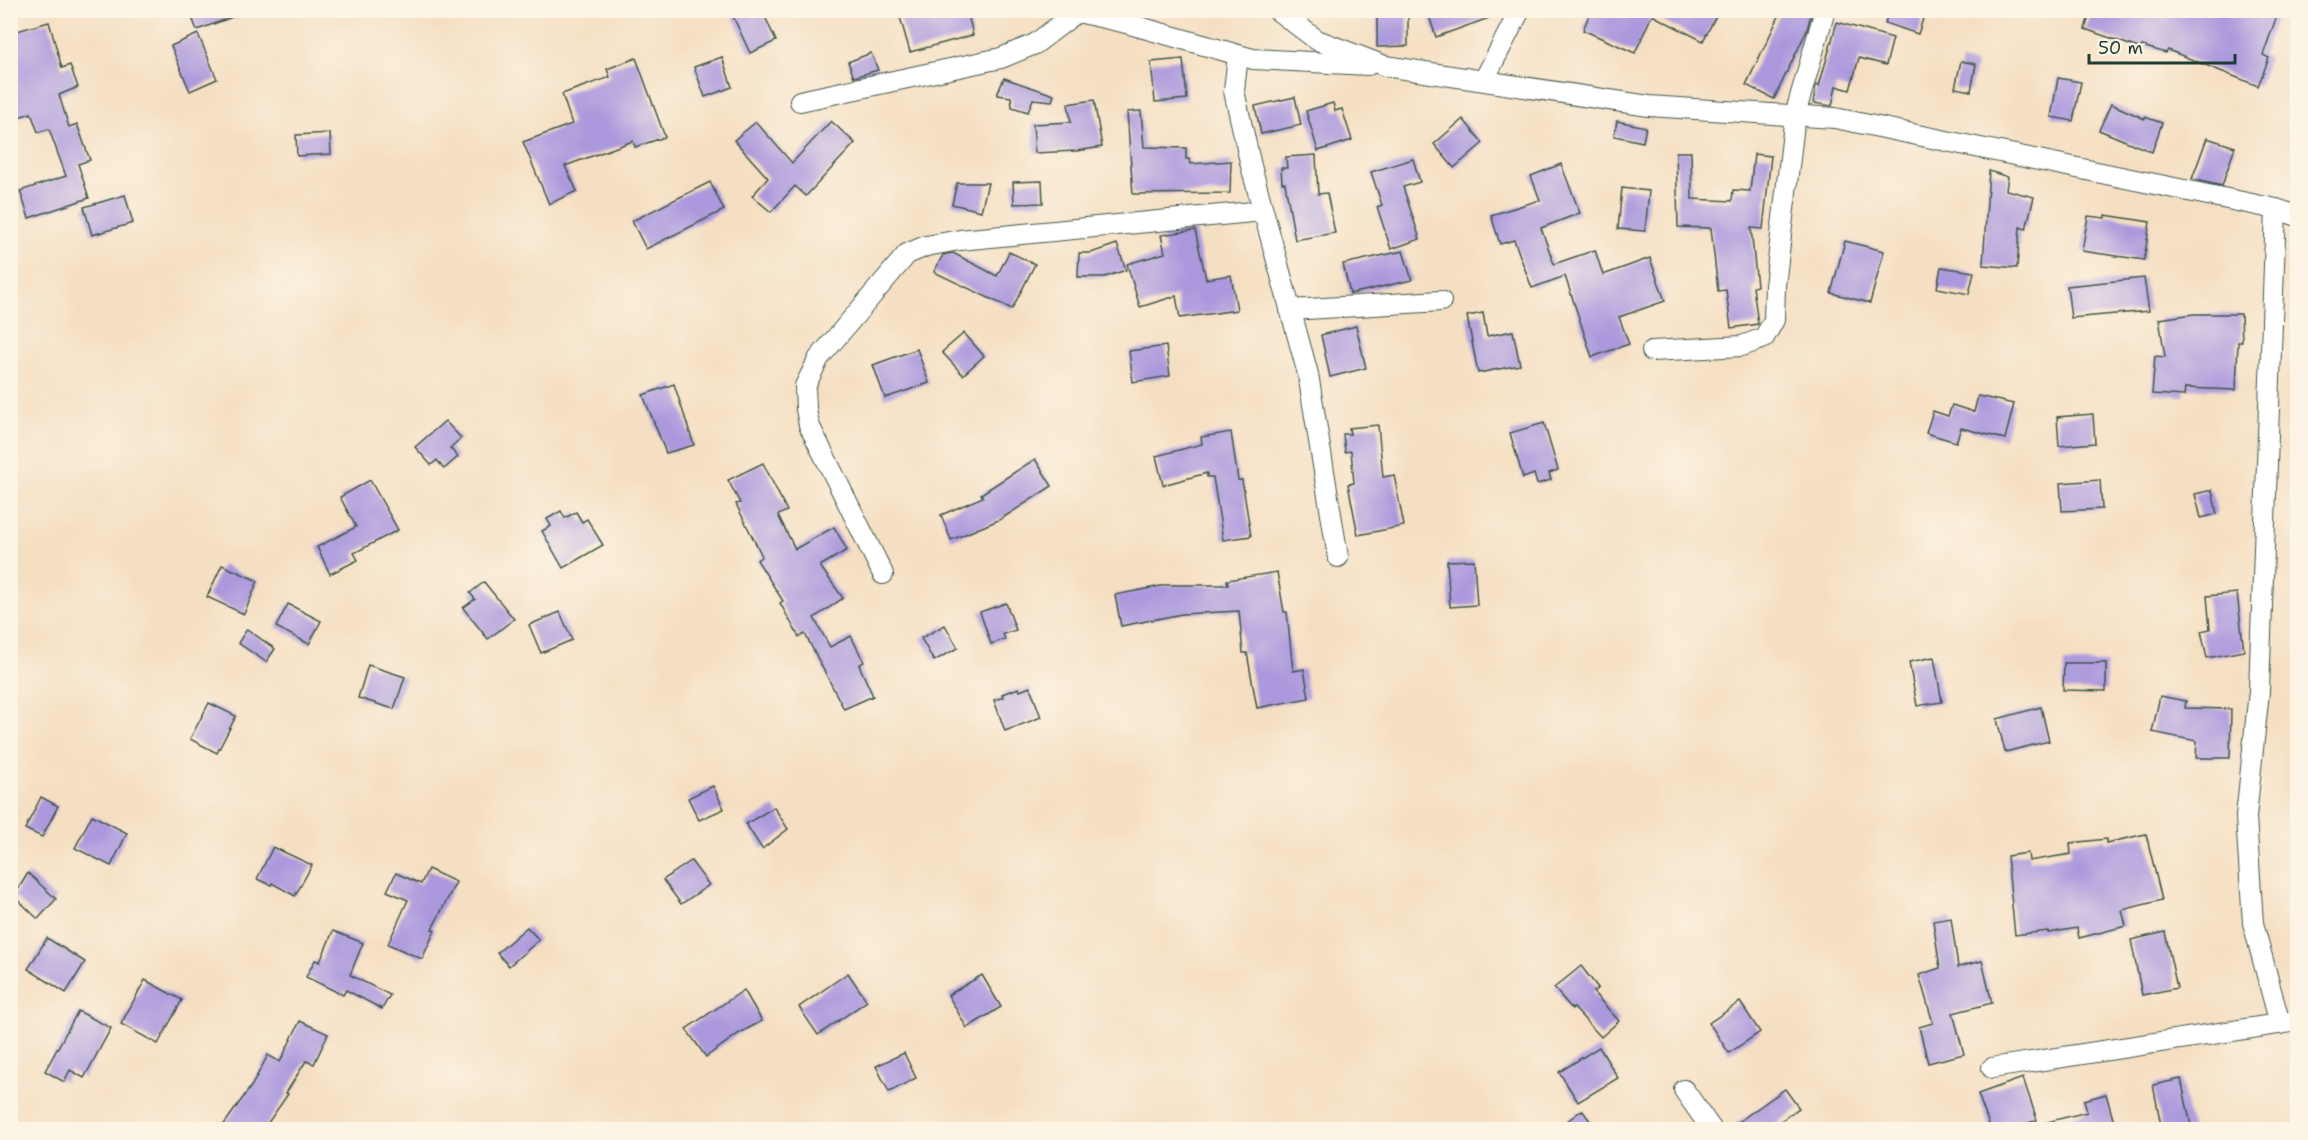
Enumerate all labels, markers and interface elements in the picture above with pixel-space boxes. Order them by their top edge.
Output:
scale bar [2089,27,2234,65]
text: 50 m [2098,36,2143,60]

